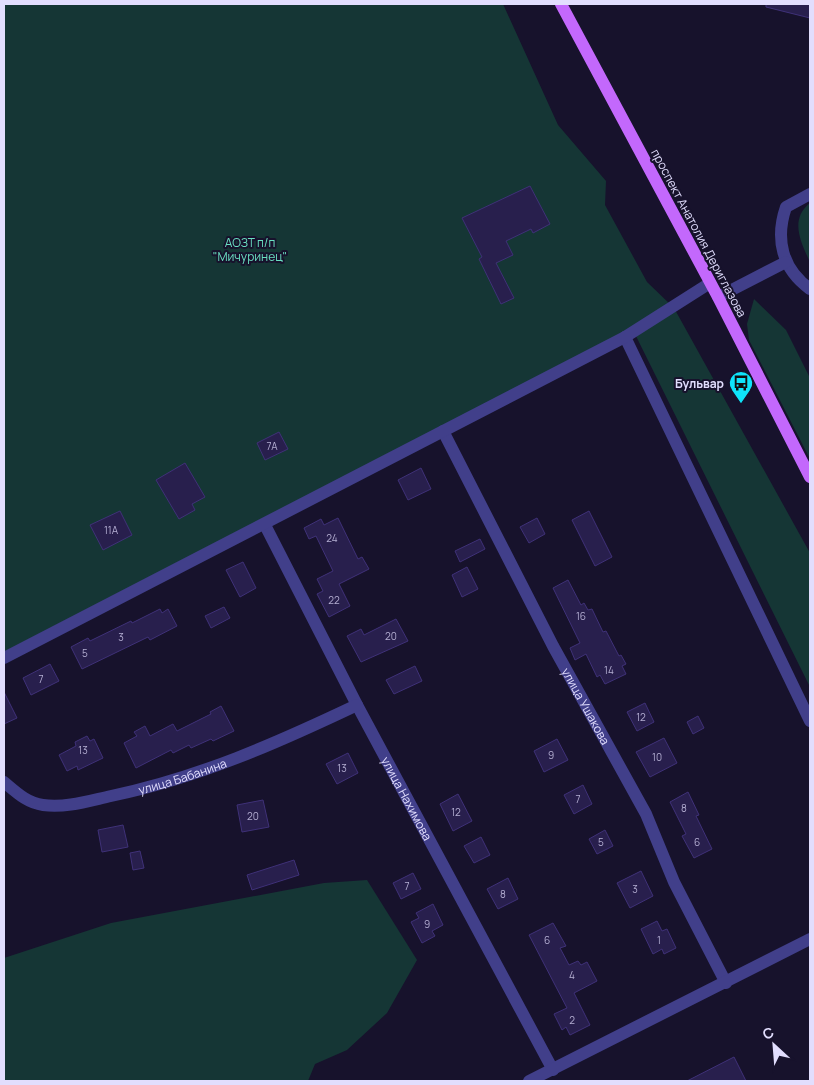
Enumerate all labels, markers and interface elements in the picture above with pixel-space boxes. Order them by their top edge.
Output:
street label: проспект Анатолия Дериглазова [647,146,751,320]
park label: АОЗТ п/п "Мичуринец" [213,234,287,265]
bus stop icon: Бульвар [728,370,754,404]
place label: Бульвар [675,375,724,392]
house number: 7А [267,439,278,453]
house number: 11А [104,523,119,537]
house number: 24 [326,531,338,545]
house number: 22 [328,593,340,607]
house number: 16 [576,609,586,623]
house number: 20 [385,629,397,643]
house number: 3 [118,630,124,644]
house number: 5 [82,646,88,660]
house number: 14 [604,663,614,677]
street label: улица Ушакова [558,664,614,747]
house number: 7 [38,672,44,686]
house number: 12 [636,710,646,724]
house number: 13 [78,743,88,757]
house number: 9 [548,748,554,762]
house number: 10 [652,750,662,764]
street label: улица Нахимова [378,753,437,843]
street label: улица Бабанина [136,754,229,798]
house number: 13 [337,761,347,775]
house number: 7 [575,792,581,806]
house number: 8 [681,801,687,815]
house number: 12 [451,805,461,819]
house number: 20 [247,809,259,823]
house number: 5 [598,835,604,849]
house number: 6 [694,835,700,849]
house number: 7 [404,879,410,893]
house number: 3 [632,882,638,896]
house number: 8 [500,887,506,901]
house number: 9 [424,917,430,931]
house number: 6 [544,933,550,947]
house number: 1 [657,933,661,947]
house number: 4 [569,968,575,982]
house number: 2 [569,1013,575,1027]
north arrow [749,1020,799,1070]
text: С [759,1022,777,1044]

